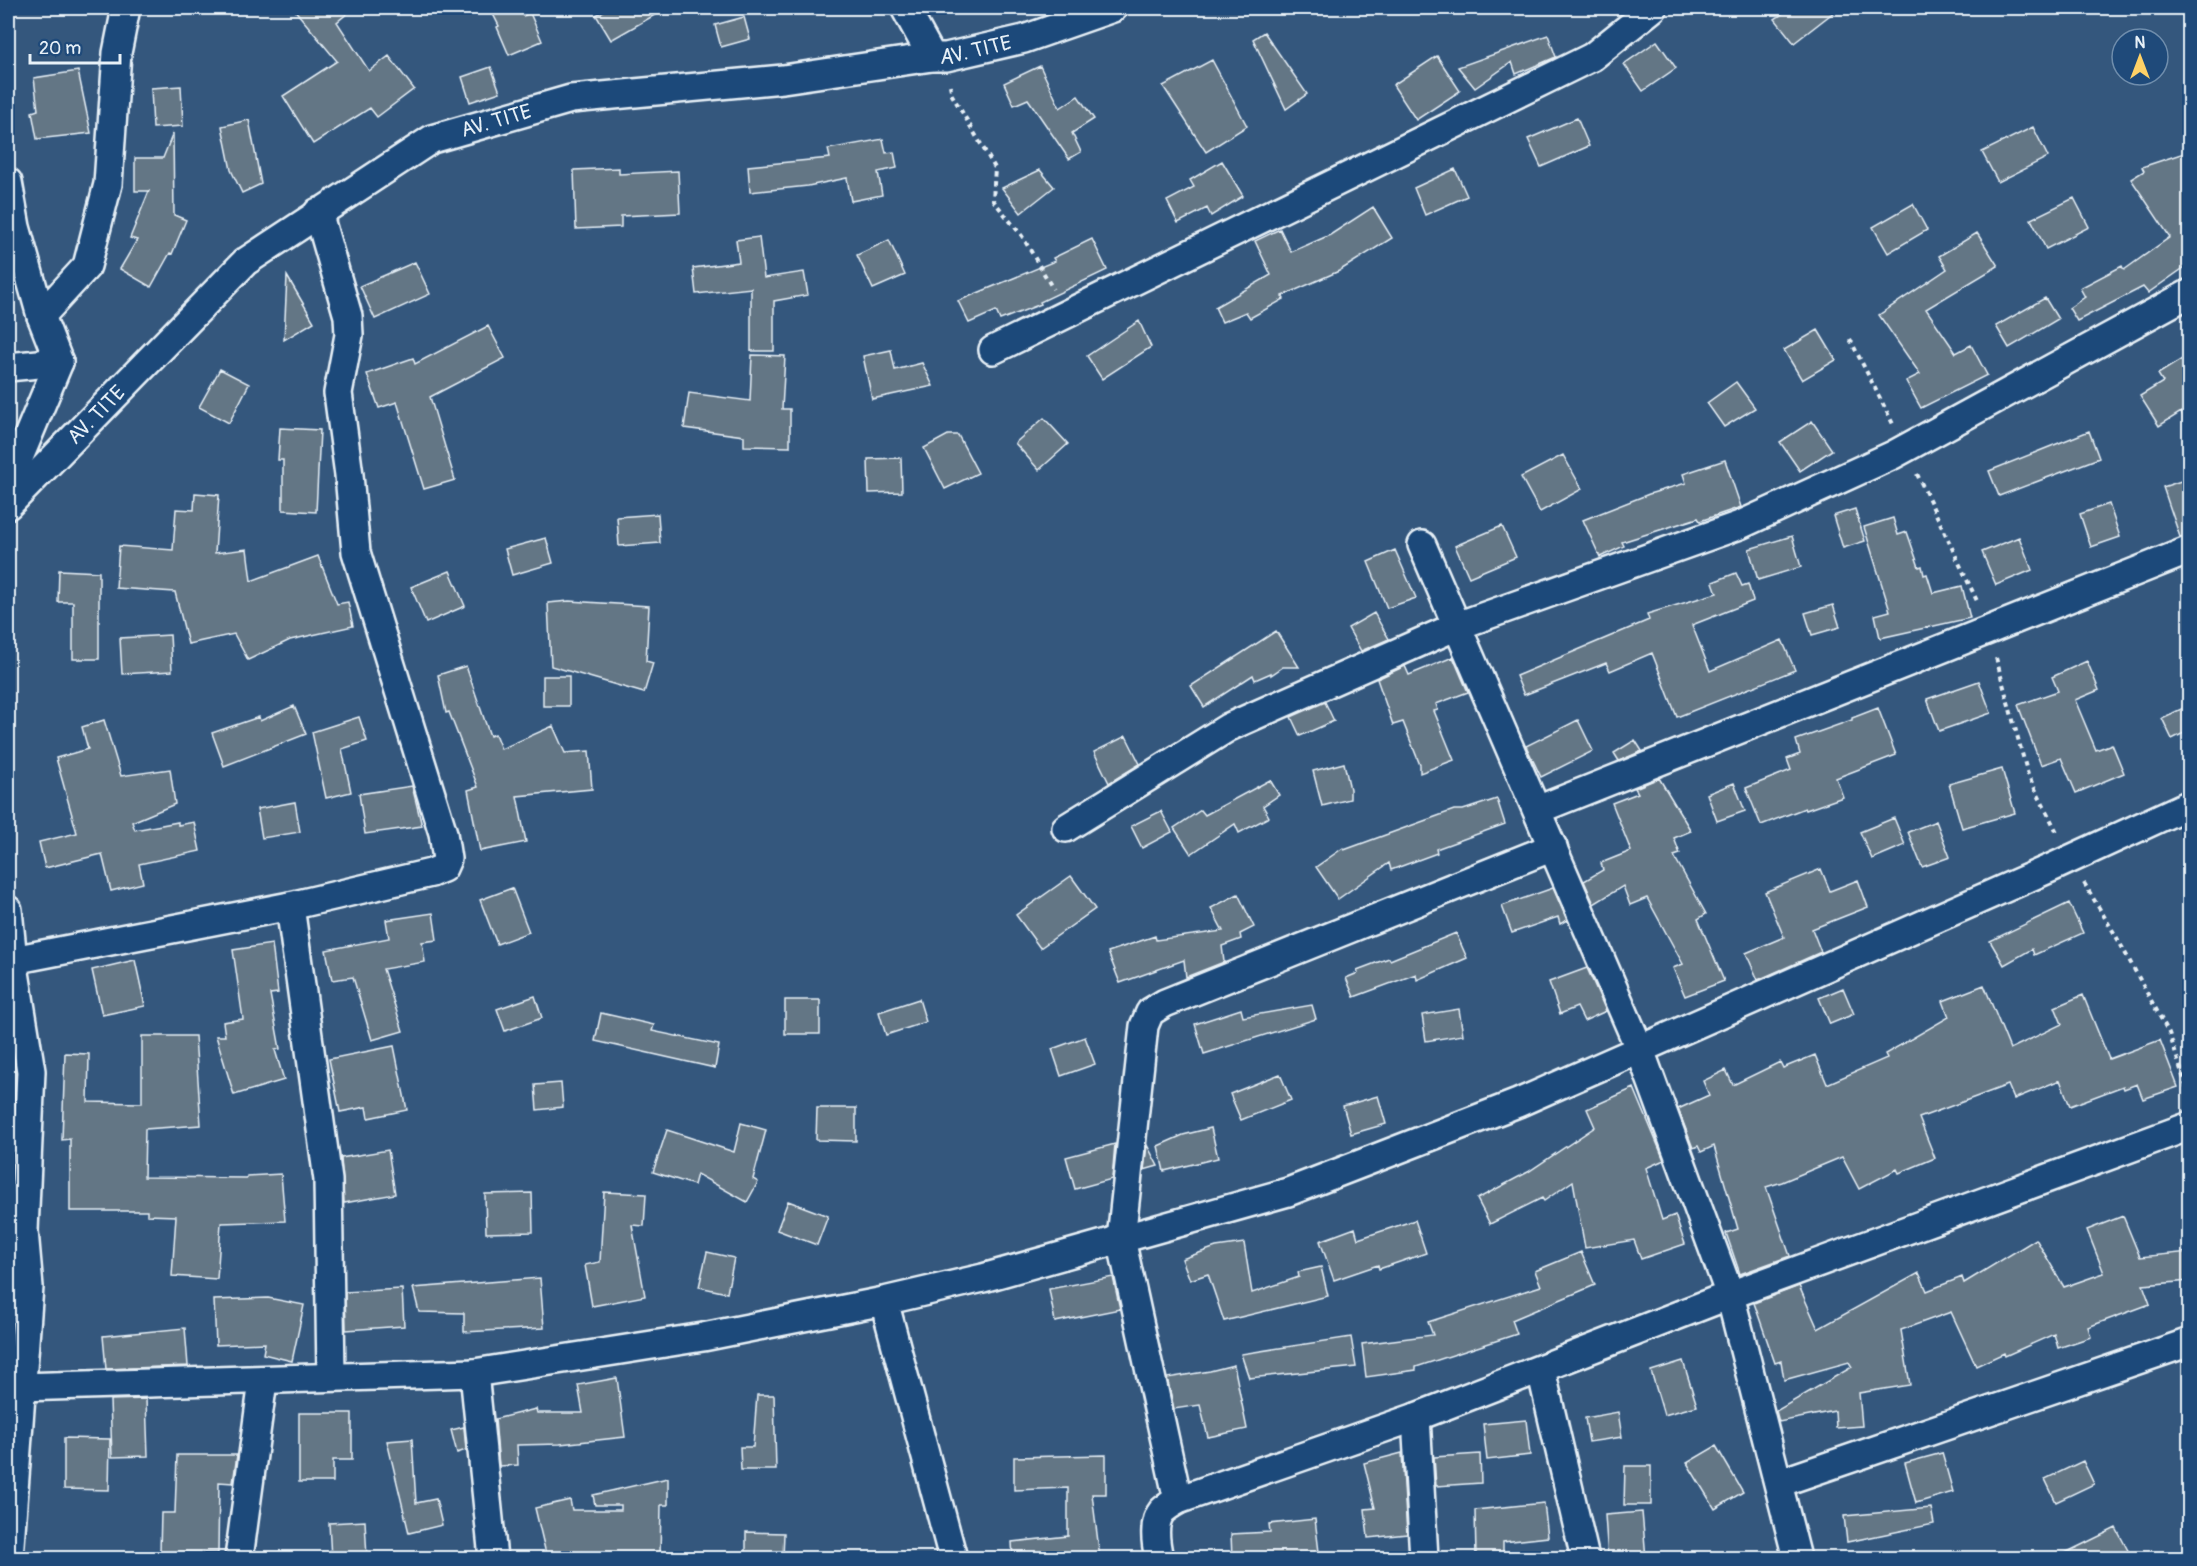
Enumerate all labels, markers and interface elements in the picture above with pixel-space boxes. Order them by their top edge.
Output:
scale bar [30,27,120,65]
north arrow [2110,27,2170,87]
street label: AV. TITE [940,29,1014,71]
text: N [2135,33,2146,53]
text: 20 m [39,37,81,60]
street label: AV. TITE [458,98,535,144]
street label: AV. TITE [61,380,131,450]

